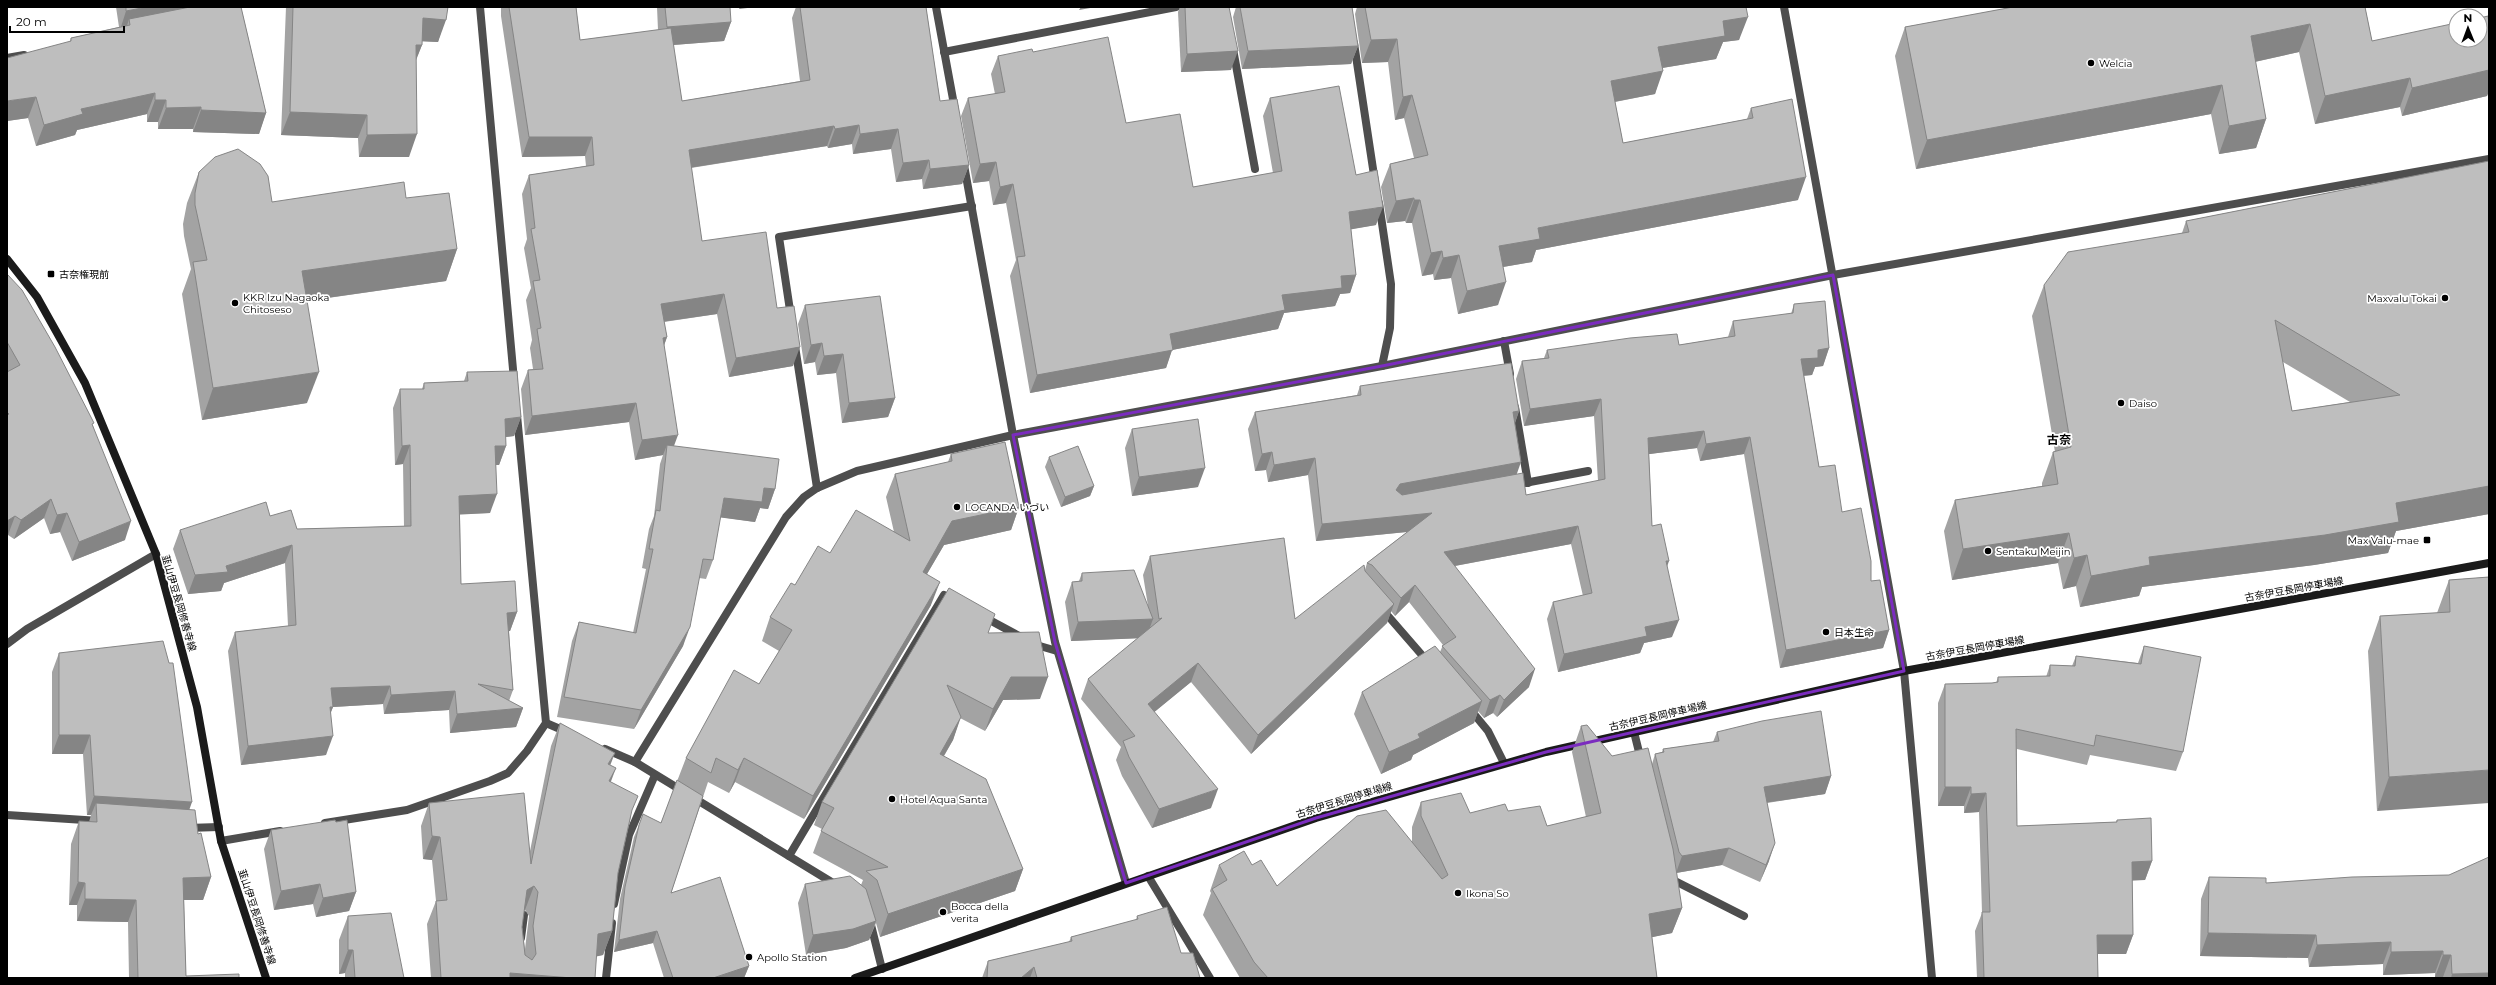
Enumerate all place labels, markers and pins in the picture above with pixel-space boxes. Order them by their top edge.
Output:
place label: Welcia [2099,57,2132,70]
marker: Welcia [2086,58,2096,68]
place label: 古奈権現前 [59,268,109,281]
marker: 古奈権現前 [46,269,56,279]
place label: KKR Izu Nagaoka Chitoseso [243,291,329,316]
place label: Maxvalu Tokai [2367,292,2437,305]
marker: Maxvalu Tokai [2440,293,2450,303]
marker: KKR Izu Nagaoka Chitoseso [230,298,240,308]
place label: Daiso [2129,397,2157,410]
marker: Daiso [2116,398,2126,408]
place label: LOCANDA いづい [965,501,1049,514]
marker: LOCANDA いづい [952,502,962,512]
place label: Max Valu-mae [2347,534,2419,547]
marker: Max Valu-mae [2422,535,2432,545]
place label: Sentaku Meijin [1996,545,2070,558]
marker: Sentaku Meijin [1983,546,1993,556]
place label: 日本生命 [1834,626,1874,639]
marker: 日本生命 [1821,627,1831,637]
place label: Hotel Aqua Santa [900,793,987,806]
marker: Hotel Aqua Santa [887,794,897,804]
place label: Ikona So [1466,887,1509,900]
marker: Ikona So [1453,888,1463,898]
place label: Bocca della verita [951,900,1009,925]
marker: Bocca della verita [938,907,948,917]
place label: Apollo Station [757,951,827,964]
marker: Apollo Station [744,952,754,962]

